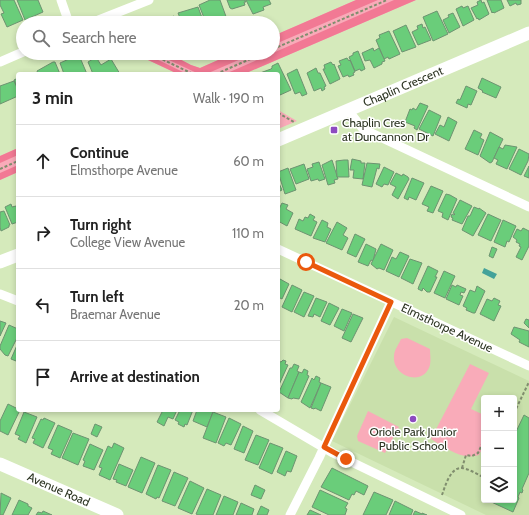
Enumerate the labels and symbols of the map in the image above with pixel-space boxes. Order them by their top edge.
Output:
street label: Chaplin Crescent [361,63,445,110]
place label: Chaplin Cres at Duncannon Dr [342,115,429,144]
marker: Chaplin Cres at Duncannon Dr [329,125,339,135]
route start [297,253,315,271]
street label: Elmsthorpe Avenue [399,300,495,355]
marker: Oriole Park Junior Public School [408,414,418,424]
place label: Oriole Park Junior Public School [370,424,457,453]
route end [337,450,355,468]
street label: Avenue Road [25,469,93,509]

